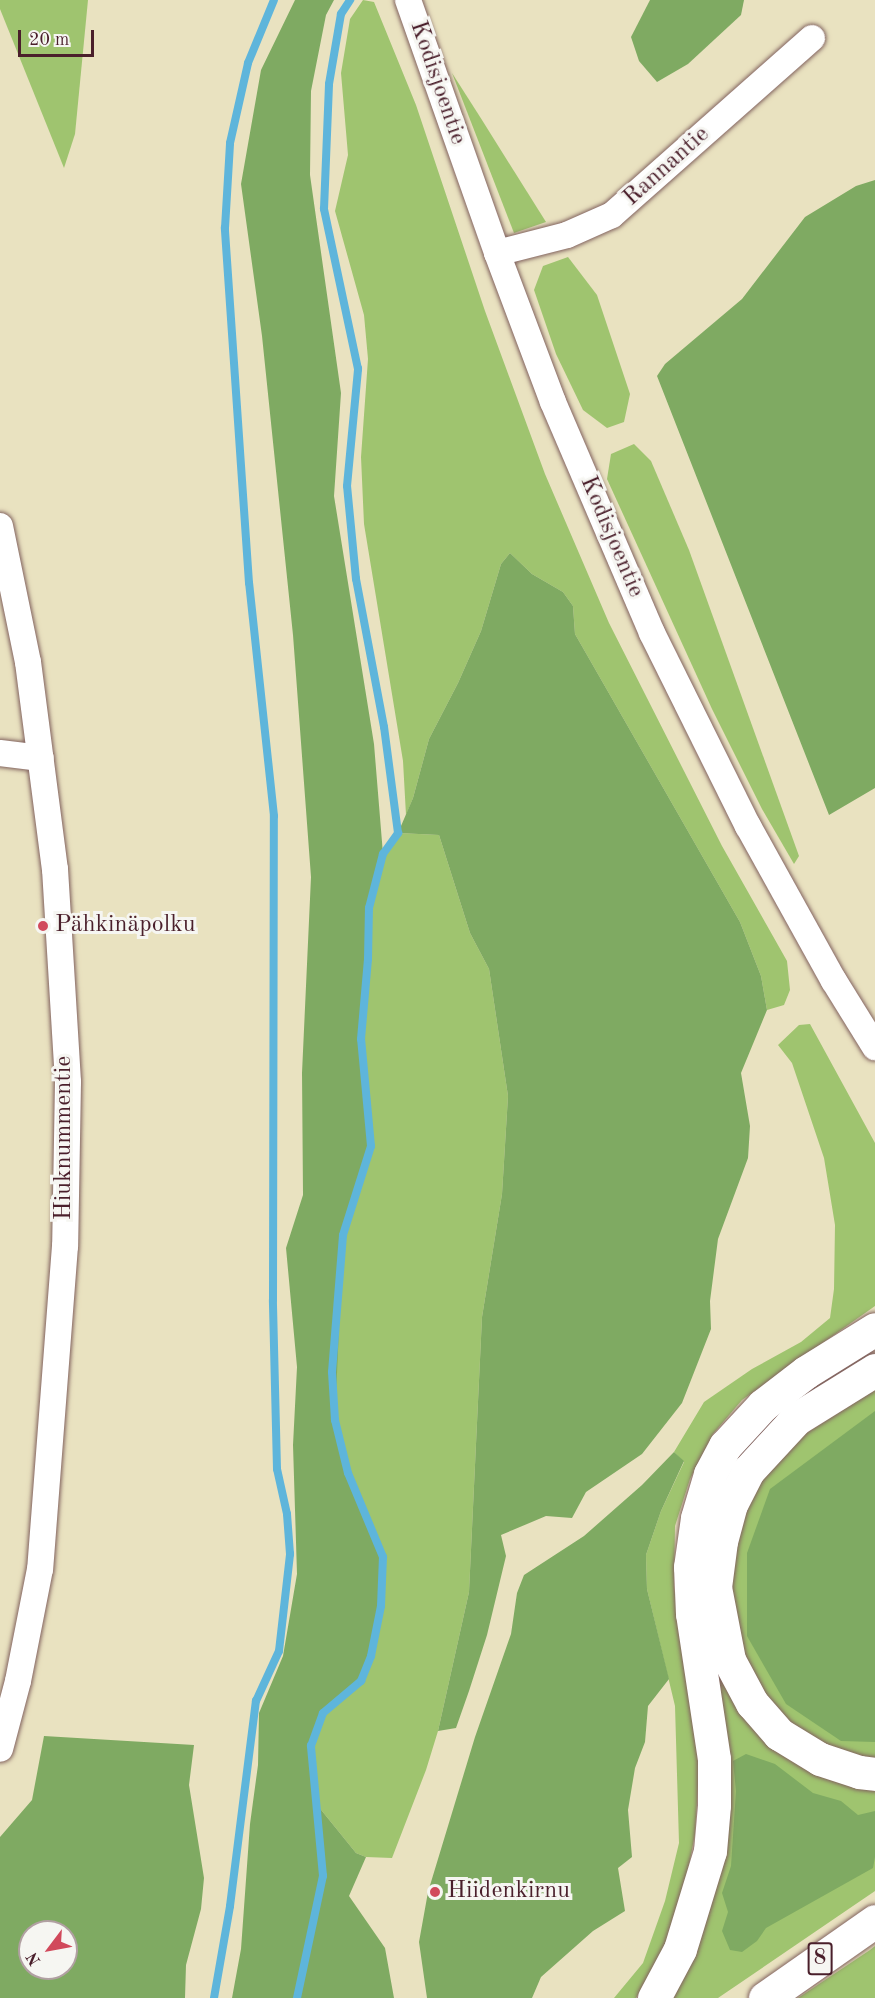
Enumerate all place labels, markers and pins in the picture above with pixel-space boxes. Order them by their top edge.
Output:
place label: Pähkinäpolku [55,912,195,940]
marker: Pähkinäpolku [36,919,50,933]
place label: Hiidenkirnu [447,1878,570,1906]
marker: Hiidenkirnu [428,1885,442,1899]

